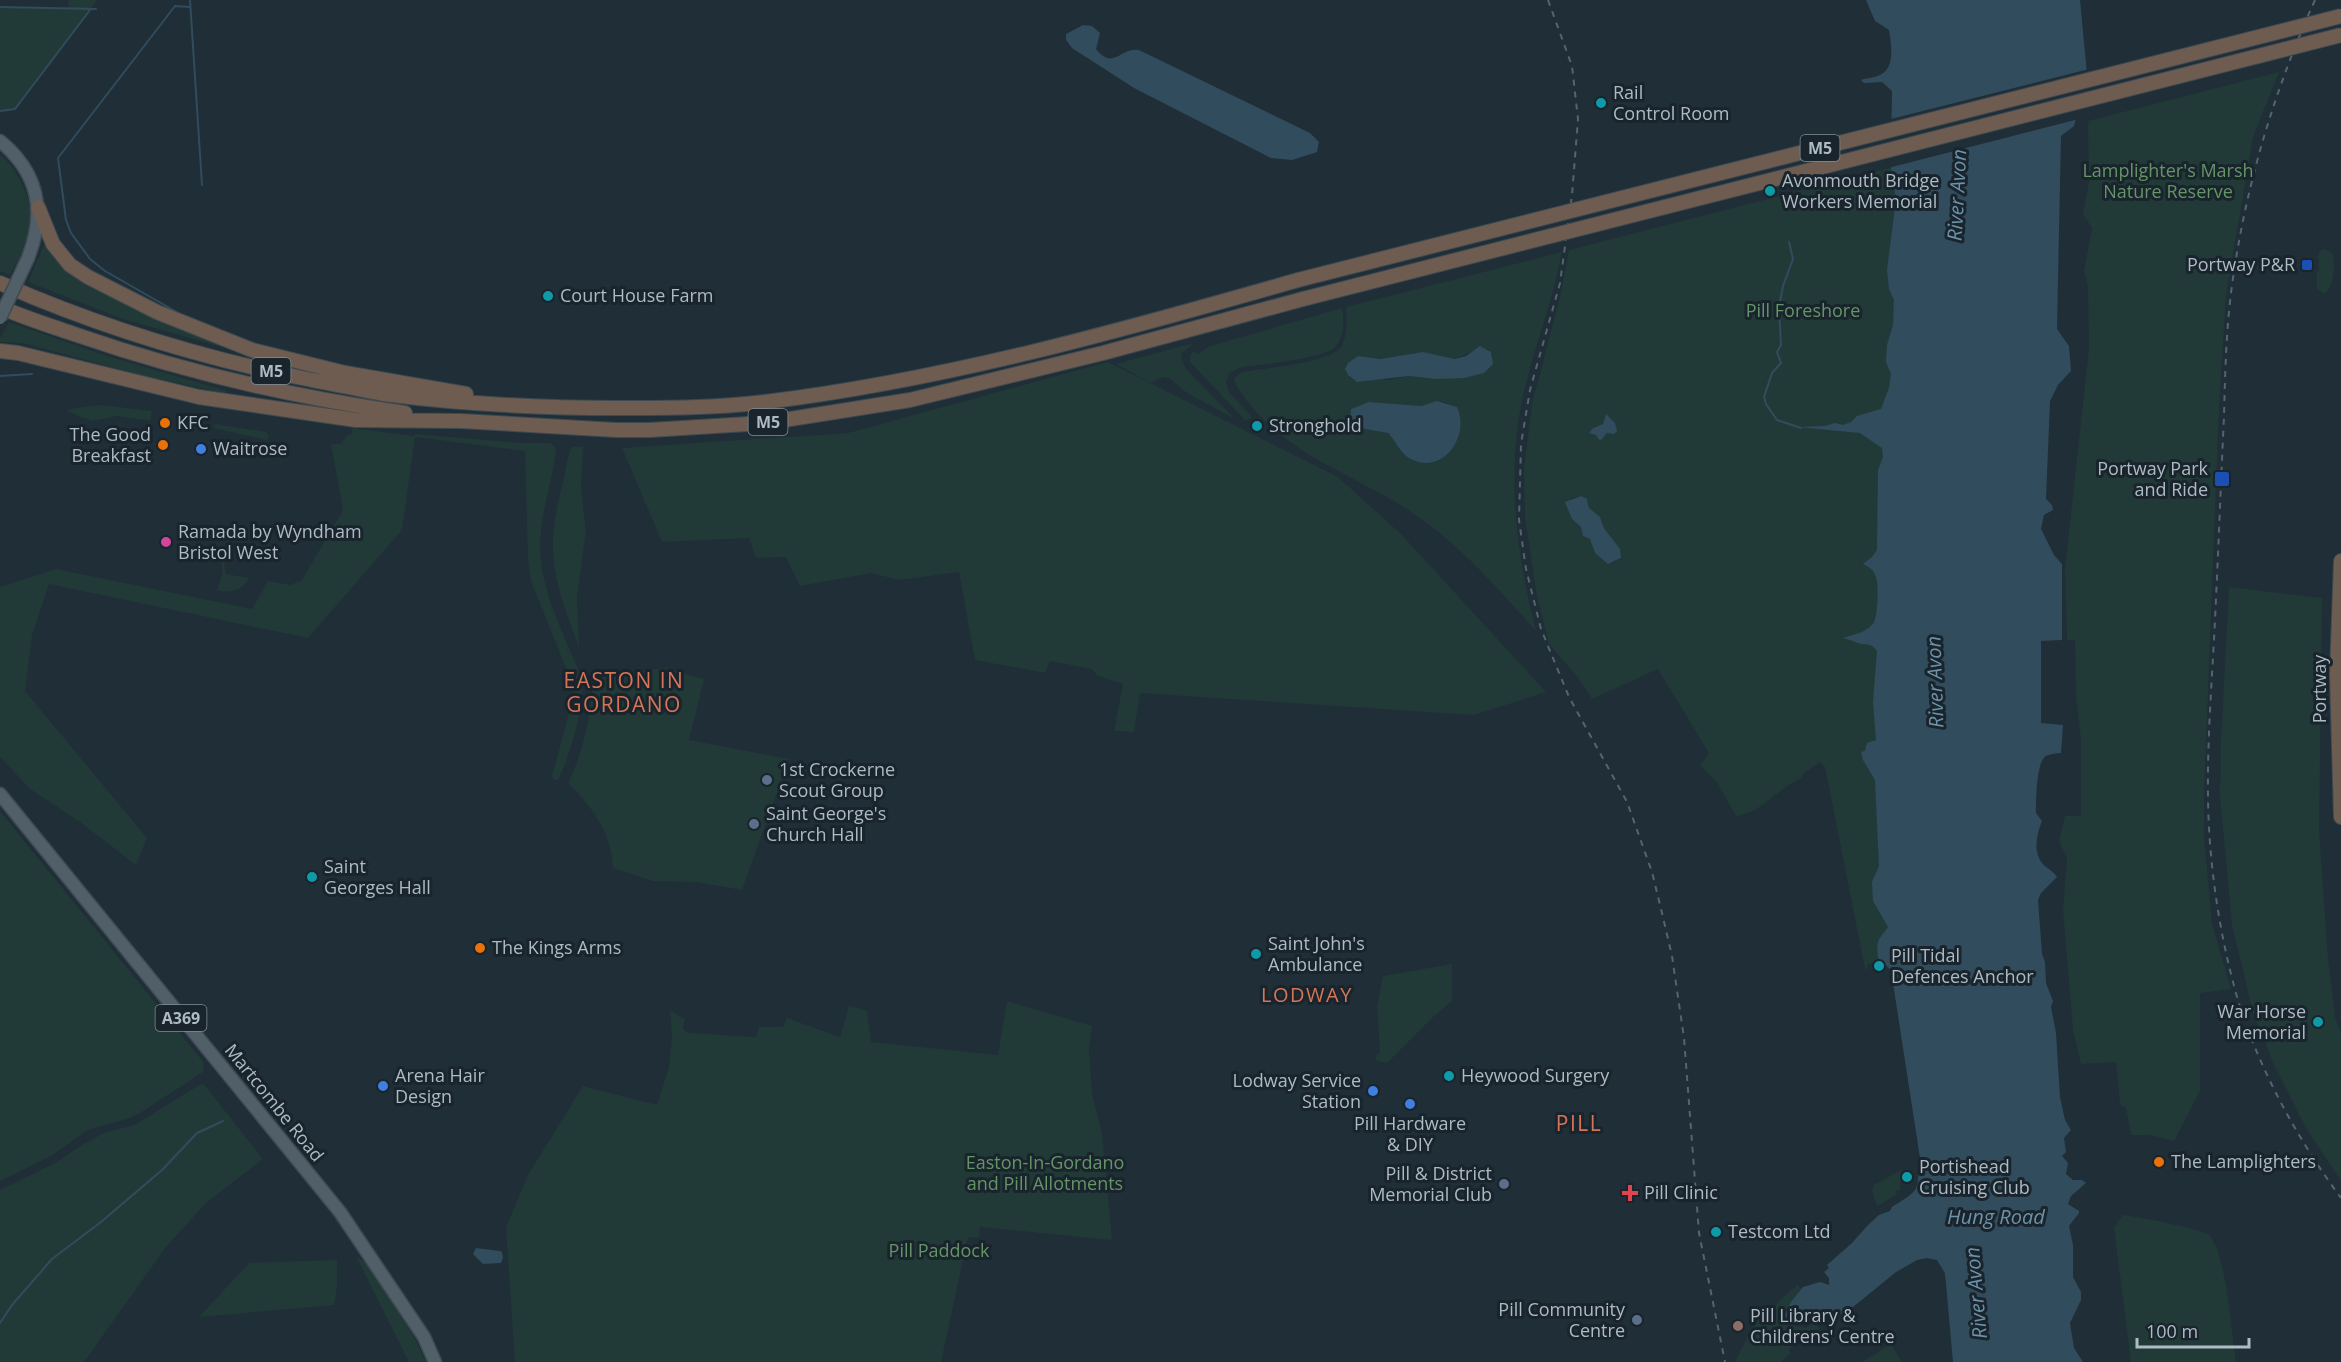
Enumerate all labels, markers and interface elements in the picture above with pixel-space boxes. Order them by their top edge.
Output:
place label: Rail Control Room [1613,80,1729,125]
marker: Rail Control Room [1594,96,1608,110]
road number: M5 [1800,135,1840,161]
water label: River Avon [1941,148,1972,242]
park label: Lamplighter's Marsh Nature Reserve [2082,158,2254,203]
place label: Avonmouth Bridge Workers Memorial [1782,168,1939,213]
marker: Avonmouth Bridge Workers Memorial [1763,184,1777,198]
place label: Portway P&R [2187,252,2295,276]
marker: Portway P&R [2300,258,2314,272]
place label: Court House Farm [560,283,713,307]
marker: Court House Farm [541,289,555,303]
park label: Pill Foreshore [1746,298,1860,322]
road number: M5 [252,358,290,384]
road number: M5 [748,409,788,435]
place label: KFC [177,410,209,434]
place label: Stronghold [1269,413,1362,437]
marker: KFC [158,416,172,430]
marker: Stronghold [1250,419,1264,433]
place label: The Good Breakfast [70,422,151,467]
place label: Waitrose [213,436,287,460]
marker: The Good Breakfast [156,438,170,452]
marker: Waitrose [194,442,208,456]
place label: Portway Park and Ride [2097,456,2209,501]
marker: Portway Park and Ride [2213,470,2231,488]
place label: Ramada by Wyndham Bristol West [178,519,362,564]
marker: Ramada by Wyndham Bristol West [159,535,173,549]
water label: River Avon [1919,636,1950,728]
street label: Portway [2307,654,2331,723]
district label: EASTON IN GORDANO [564,666,684,718]
place label: 1st Crockerne Scout Group [779,757,895,802]
marker: 1st Crockerne Scout Group [760,773,774,787]
place label: Saint George's Church Hall [766,801,886,846]
marker: Saint George's Church Hall [747,817,761,831]
place label: Saint Georges Hall [324,854,431,899]
marker: Saint Georges Hall [305,870,319,884]
place label: Saint John's Ambulance [1268,931,1365,976]
place label: The Kings Arms [492,935,621,959]
marker: The Kings Arms [473,941,487,955]
place label: Pill Tidal Defences Anchor [1891,943,2034,988]
marker: Saint John's Ambulance [1249,947,1263,961]
marker: Pill Tidal Defences Anchor [1872,959,1886,973]
district label: LODWAY [1261,981,1353,1008]
place label: War Horse Memorial [2217,999,2306,1044]
road number: A369 [156,1005,207,1031]
marker: War Horse Memorial [2311,1015,2325,1029]
street label: Martcombe Road [220,1039,330,1166]
place label: Arena Hair Design [395,1063,485,1108]
place label: Heywood Surgery [1461,1063,1610,1087]
place label: Lodway Service Station [1233,1068,1361,1113]
marker: Heywood Surgery [1442,1069,1456,1083]
marker: Arena Hair Design [376,1079,390,1093]
marker: Lodway Service Station [1366,1084,1380,1098]
marker: Pill Hardware & DIY [1403,1097,1417,1111]
district label: PILL [1556,1109,1602,1137]
place label: Pill Hardware & DIY [1354,1111,1466,1156]
place label: The Lamplighters [2171,1149,2316,1173]
park label: Easton-In-Gordano and Pill Allotments [966,1150,1124,1195]
place label: Portishead Cruising Club [1919,1154,2030,1199]
marker: The Lamplighters [2152,1155,2166,1169]
place label: Pill & District Memorial Club [1369,1161,1492,1206]
marker: Portishead Cruising Club [1900,1170,1914,1184]
marker: Pill & District Memorial Club [1497,1177,1511,1191]
place label: Pill Clinic [1644,1180,1718,1204]
marker: Pill Clinic [1621,1184,1639,1202]
water label: Hung Road [1947,1203,2045,1230]
place label: Testcom Ltd [1728,1219,1831,1243]
marker: Testcom Ltd [1709,1225,1723,1239]
park label: Pill Paddock [889,1238,990,1262]
water label: River Avon [1958,1246,1993,1340]
place label: Pill Community Centre [1498,1297,1626,1342]
place label: Pill Library & Childrens' Centre [1750,1303,1895,1348]
scale bar [2137,1311,2250,1349]
marker: Pill Community Centre [1630,1313,1644,1327]
marker: Pill Library & Childrens' Centre [1731,1319,1745,1333]
text: 100 m [2146,1319,2198,1343]

